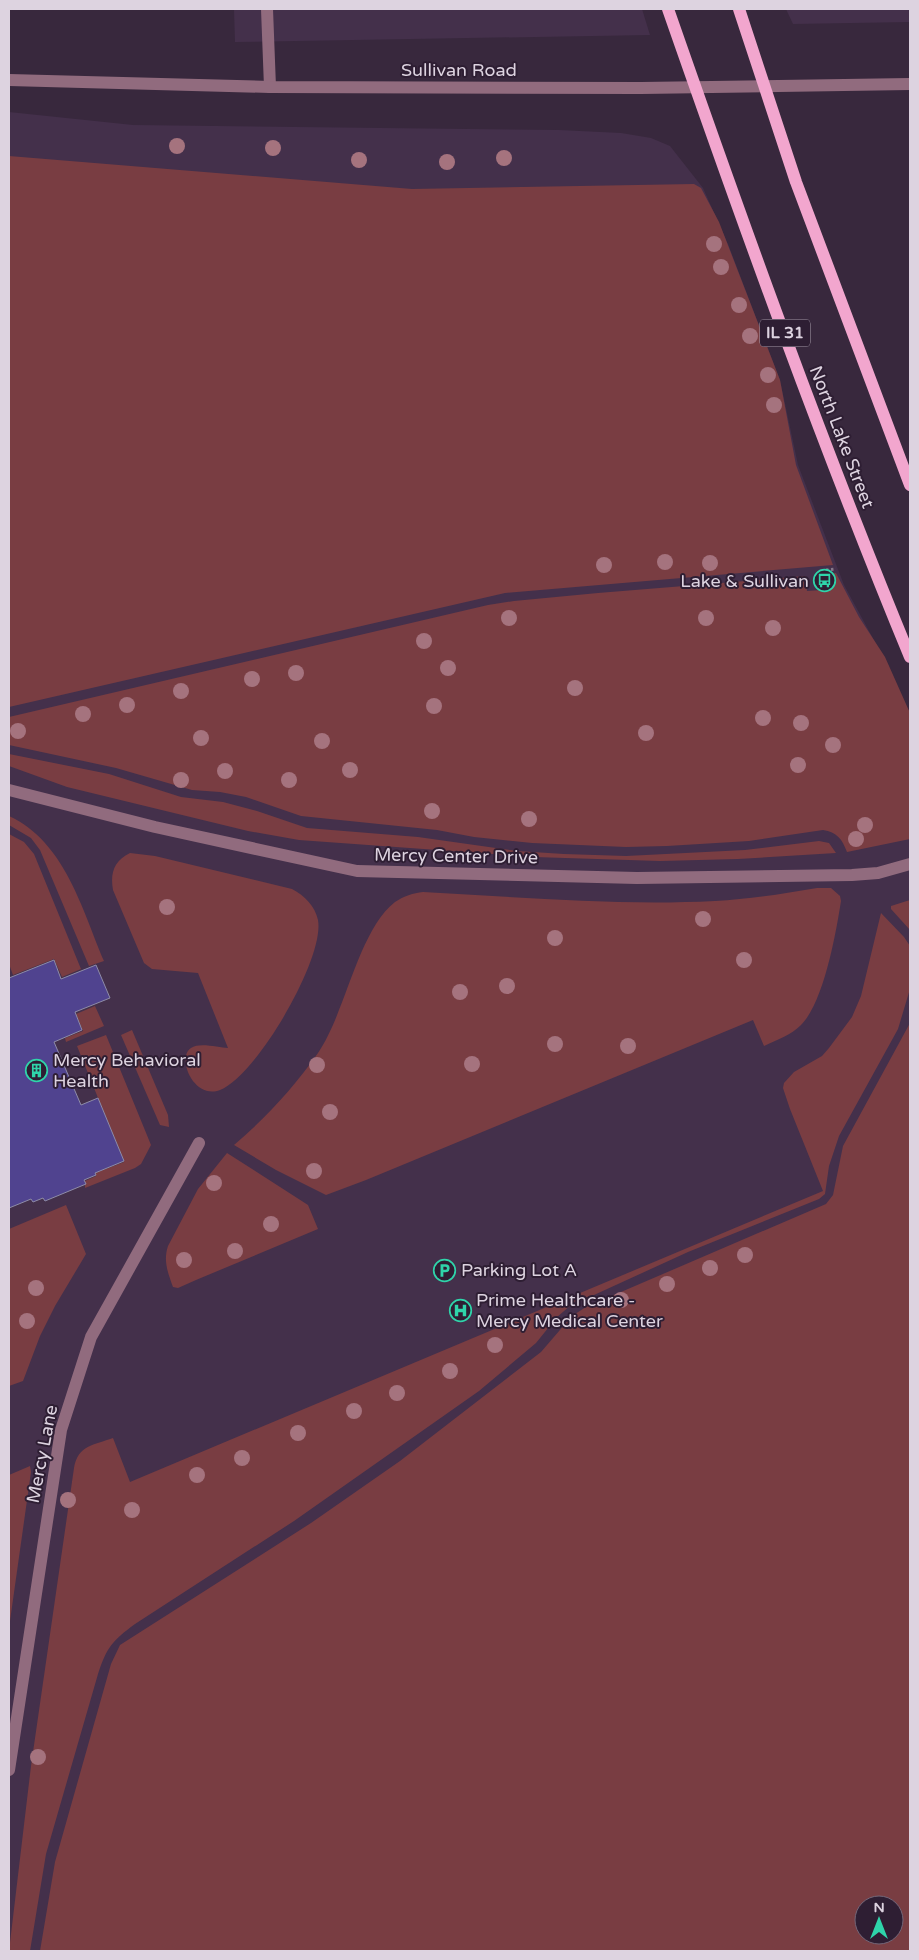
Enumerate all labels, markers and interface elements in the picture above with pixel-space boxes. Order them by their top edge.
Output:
street label: Sullivan Road [401,59,517,81]
road number: IL 31 [760,319,810,346]
street label: North Lake Street [805,363,879,512]
bus stop icon: Lake & Sullivan [813,569,837,593]
place label: Lake & Sullivan [680,570,809,592]
street label: Mercy Center Drive [374,844,538,868]
place label: Mercy Behavioral Health [53,1049,201,1092]
building icon: Mercy Behavioral Health [25,1058,49,1082]
parking icon: Parking Lot A [433,1258,457,1282]
place label: Parking Lot A [461,1259,577,1281]
place label: Prime Healthcare - Mercy Medical Center [476,1289,663,1332]
hospital icon: Prime Healthcare - Mercy Medical Center [448,1298,472,1322]
street label: Mercy Lane [22,1403,62,1505]
north arrow [854,1895,904,1945]
text: N [873,1899,885,1916]

